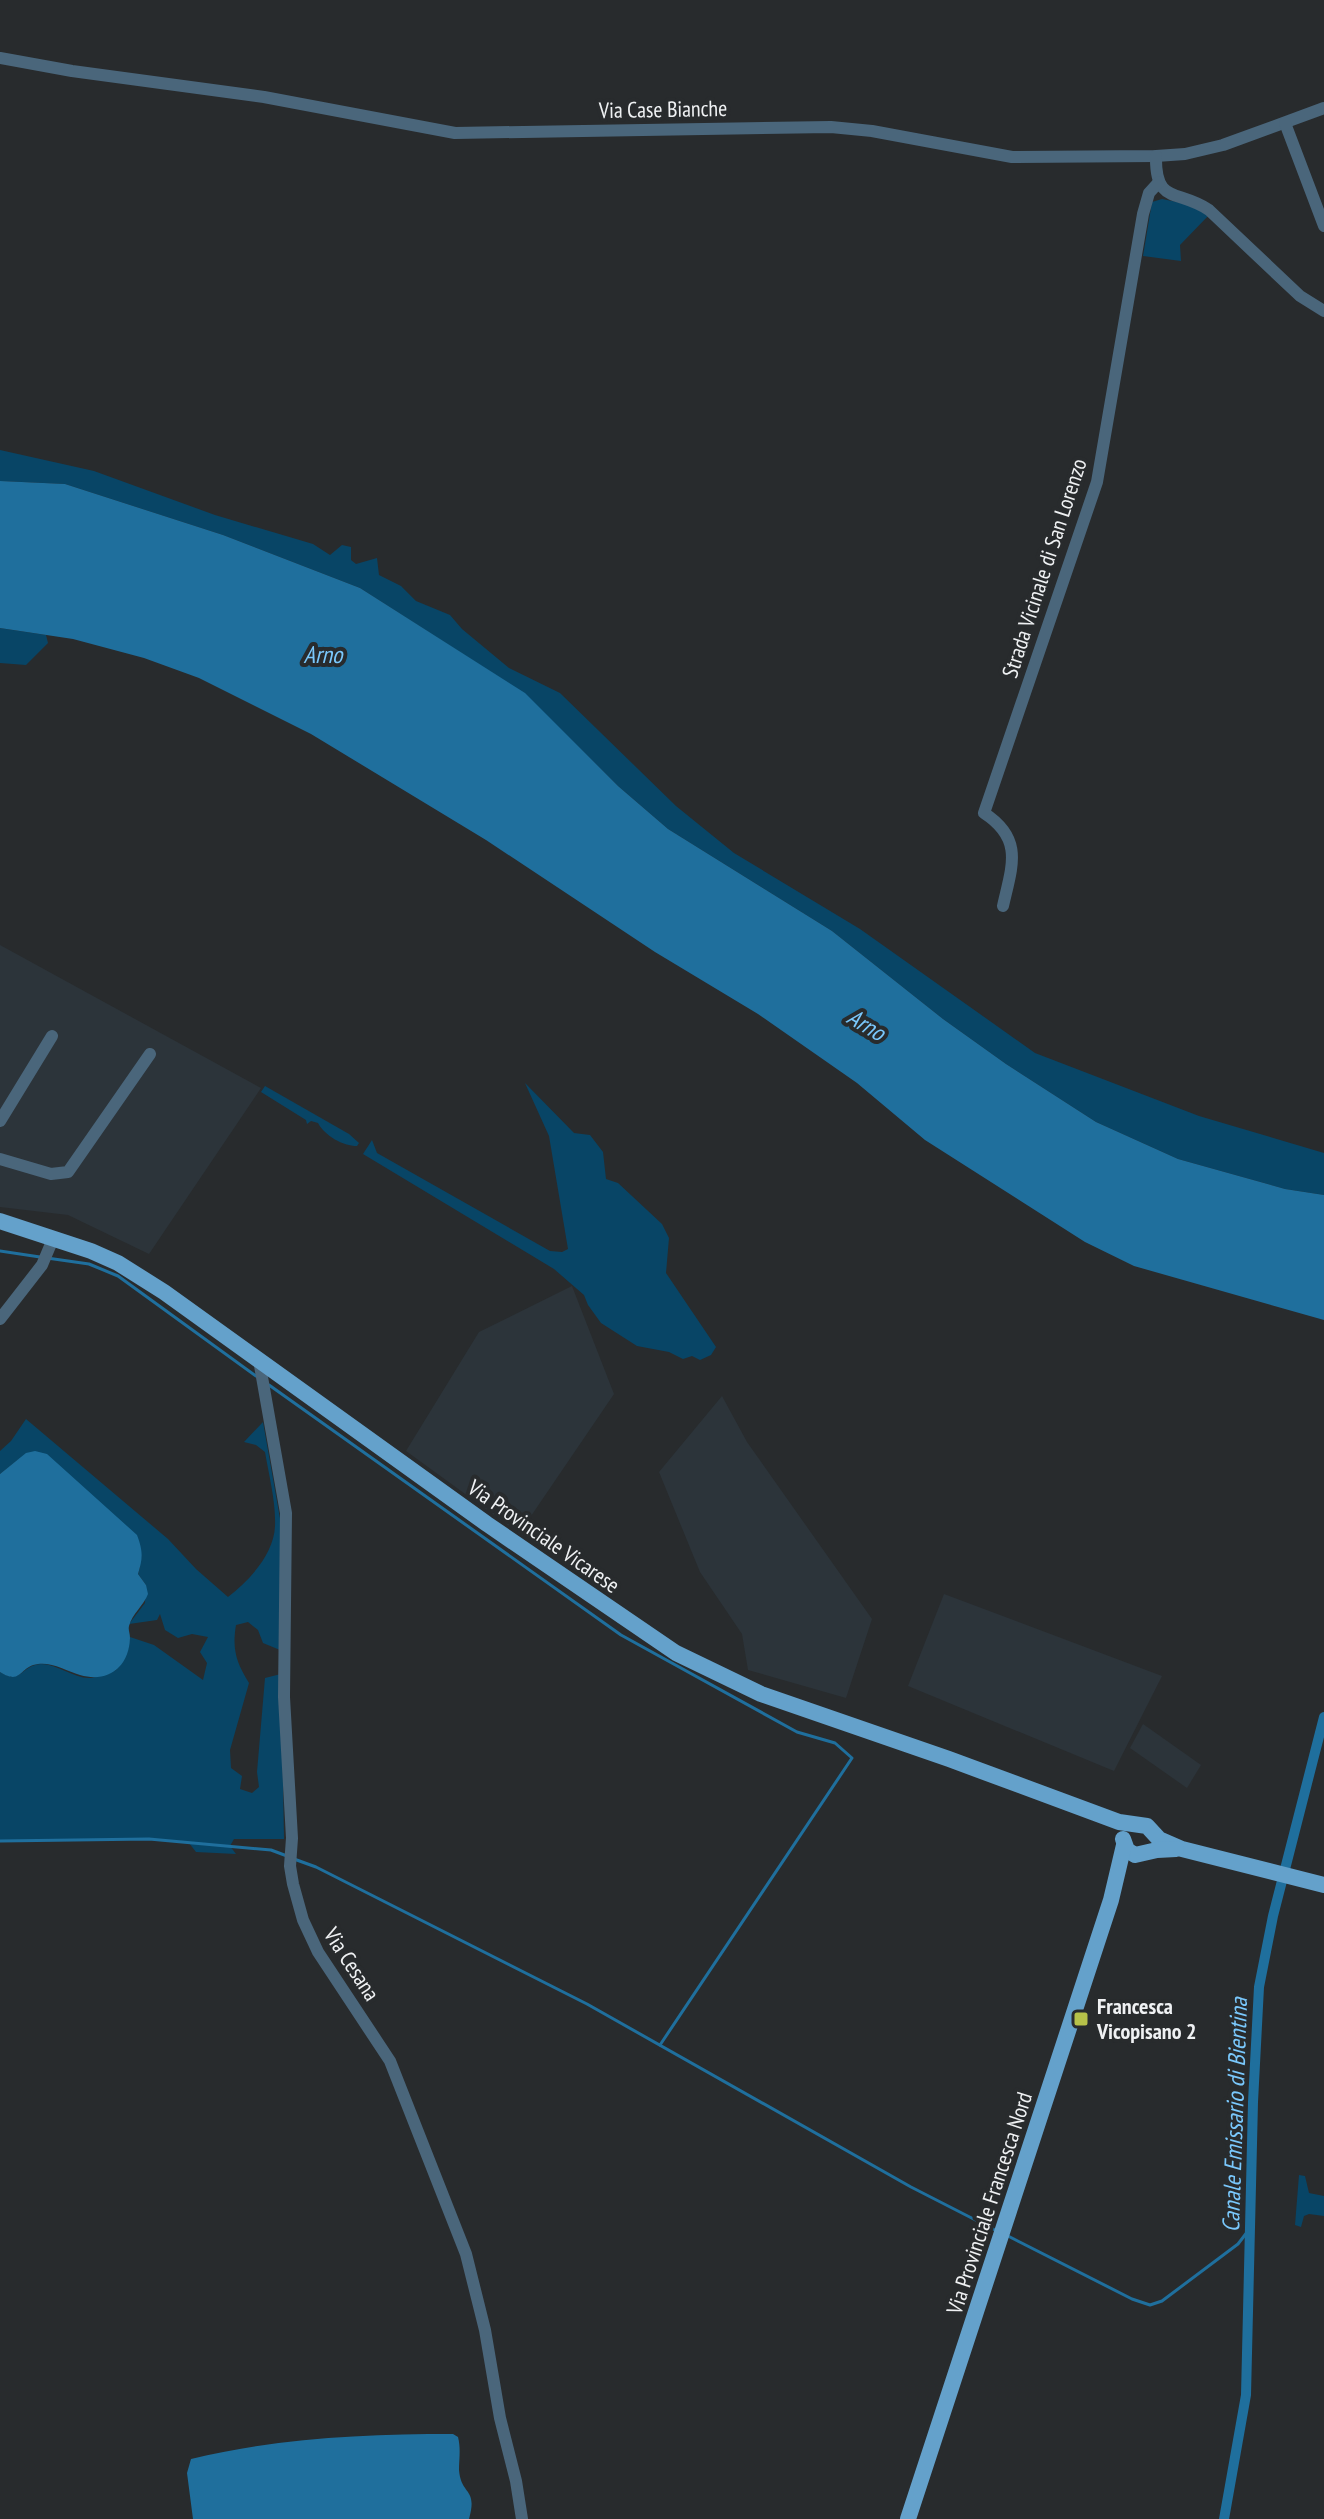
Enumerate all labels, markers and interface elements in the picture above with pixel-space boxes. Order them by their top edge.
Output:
street label: Via Case Bianche [598,94,727,124]
street label: Strada Vicinale di San Lorenzo [995,455,1093,681]
water label: Arno [304,639,344,670]
water label: Arno [842,1001,892,1049]
street label: Via Provinciale Vicarese [462,1473,625,1599]
street label: Via Cesana [317,1921,386,2006]
place label: Francesca Vicopisano 2 [1096,1992,1196,2045]
water label: Canale Emissario di Bientina [1215,1996,1254,2233]
marker: Francesca Vicopisano 2 [1072,2010,1090,2028]
street label: Via Provinciale Francesca Nord [940,2088,1038,2319]

